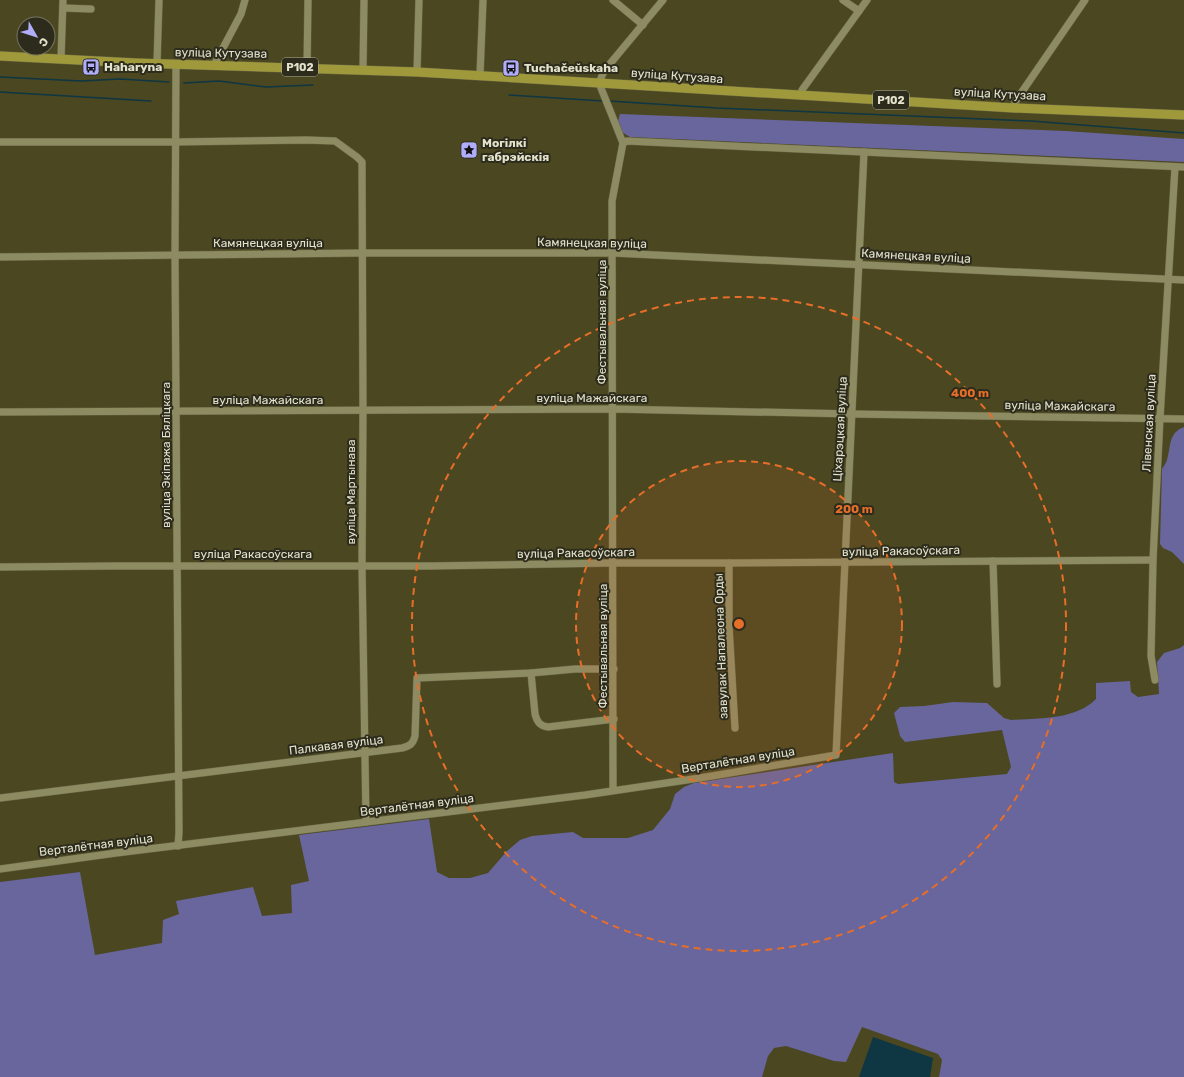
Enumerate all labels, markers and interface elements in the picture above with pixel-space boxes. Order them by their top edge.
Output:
north arrow [16,16,56,56]
text: С [36,35,51,49]
street label: вуліца Кутузава [175,45,267,61]
bus stop icon: Haharyna [81,57,101,77]
road number: Р102 [282,58,318,76]
bus stop icon: Tuchačeŭskaha [501,58,521,78]
place label: Haharyna [104,60,162,74]
place label: Tuchačeŭskaha [524,61,618,75]
street label: вуліца Кутузава [630,66,724,86]
street label: вуліца Кутузава [954,85,1046,103]
road number: Р102 [873,91,909,109]
place label: Могілкі габрэйскія [482,136,549,164]
place icon: Могілкі габрэйскія [459,140,479,160]
street label: Камянецкая вуліца [537,235,647,251]
street label: Камянецкая вуліца [213,236,323,250]
street label: Камянецкая вуліца [861,246,971,266]
street label: Фестывальная вуліца [595,260,609,384]
street label: Лівенская вуліца [1139,374,1159,472]
street label: Ціхарэцкая вуліца [830,376,850,482]
street label: вуліца Экіпажа Бяліцкага [159,382,173,528]
text: 400 m [951,386,989,400]
street label: вуліца Мажайскага [537,391,647,405]
street label: вуліца Мажайскага [213,393,323,407]
street label: вуліца Мажайскага [1004,398,1116,414]
street label: вуліца Мартынава [344,439,358,545]
text: 200 m [835,502,873,516]
street label: вуліца Ракасоўскага [842,543,960,559]
street label: вуліца Ракасоўскага [517,545,635,561]
street label: вуліца Ракасоўскага [194,547,312,561]
street label: завулак Напалеона Орды [711,573,731,719]
street label: Фестывальная вуліца [596,584,610,708]
centre of rings [732,617,746,631]
street label: Палкавая вуліца [288,732,384,758]
street label: Верталётная вуліца [680,744,796,776]
street label: Верталётная вуліца [359,791,475,819]
street label: Верталётная вуліца [38,831,154,859]

